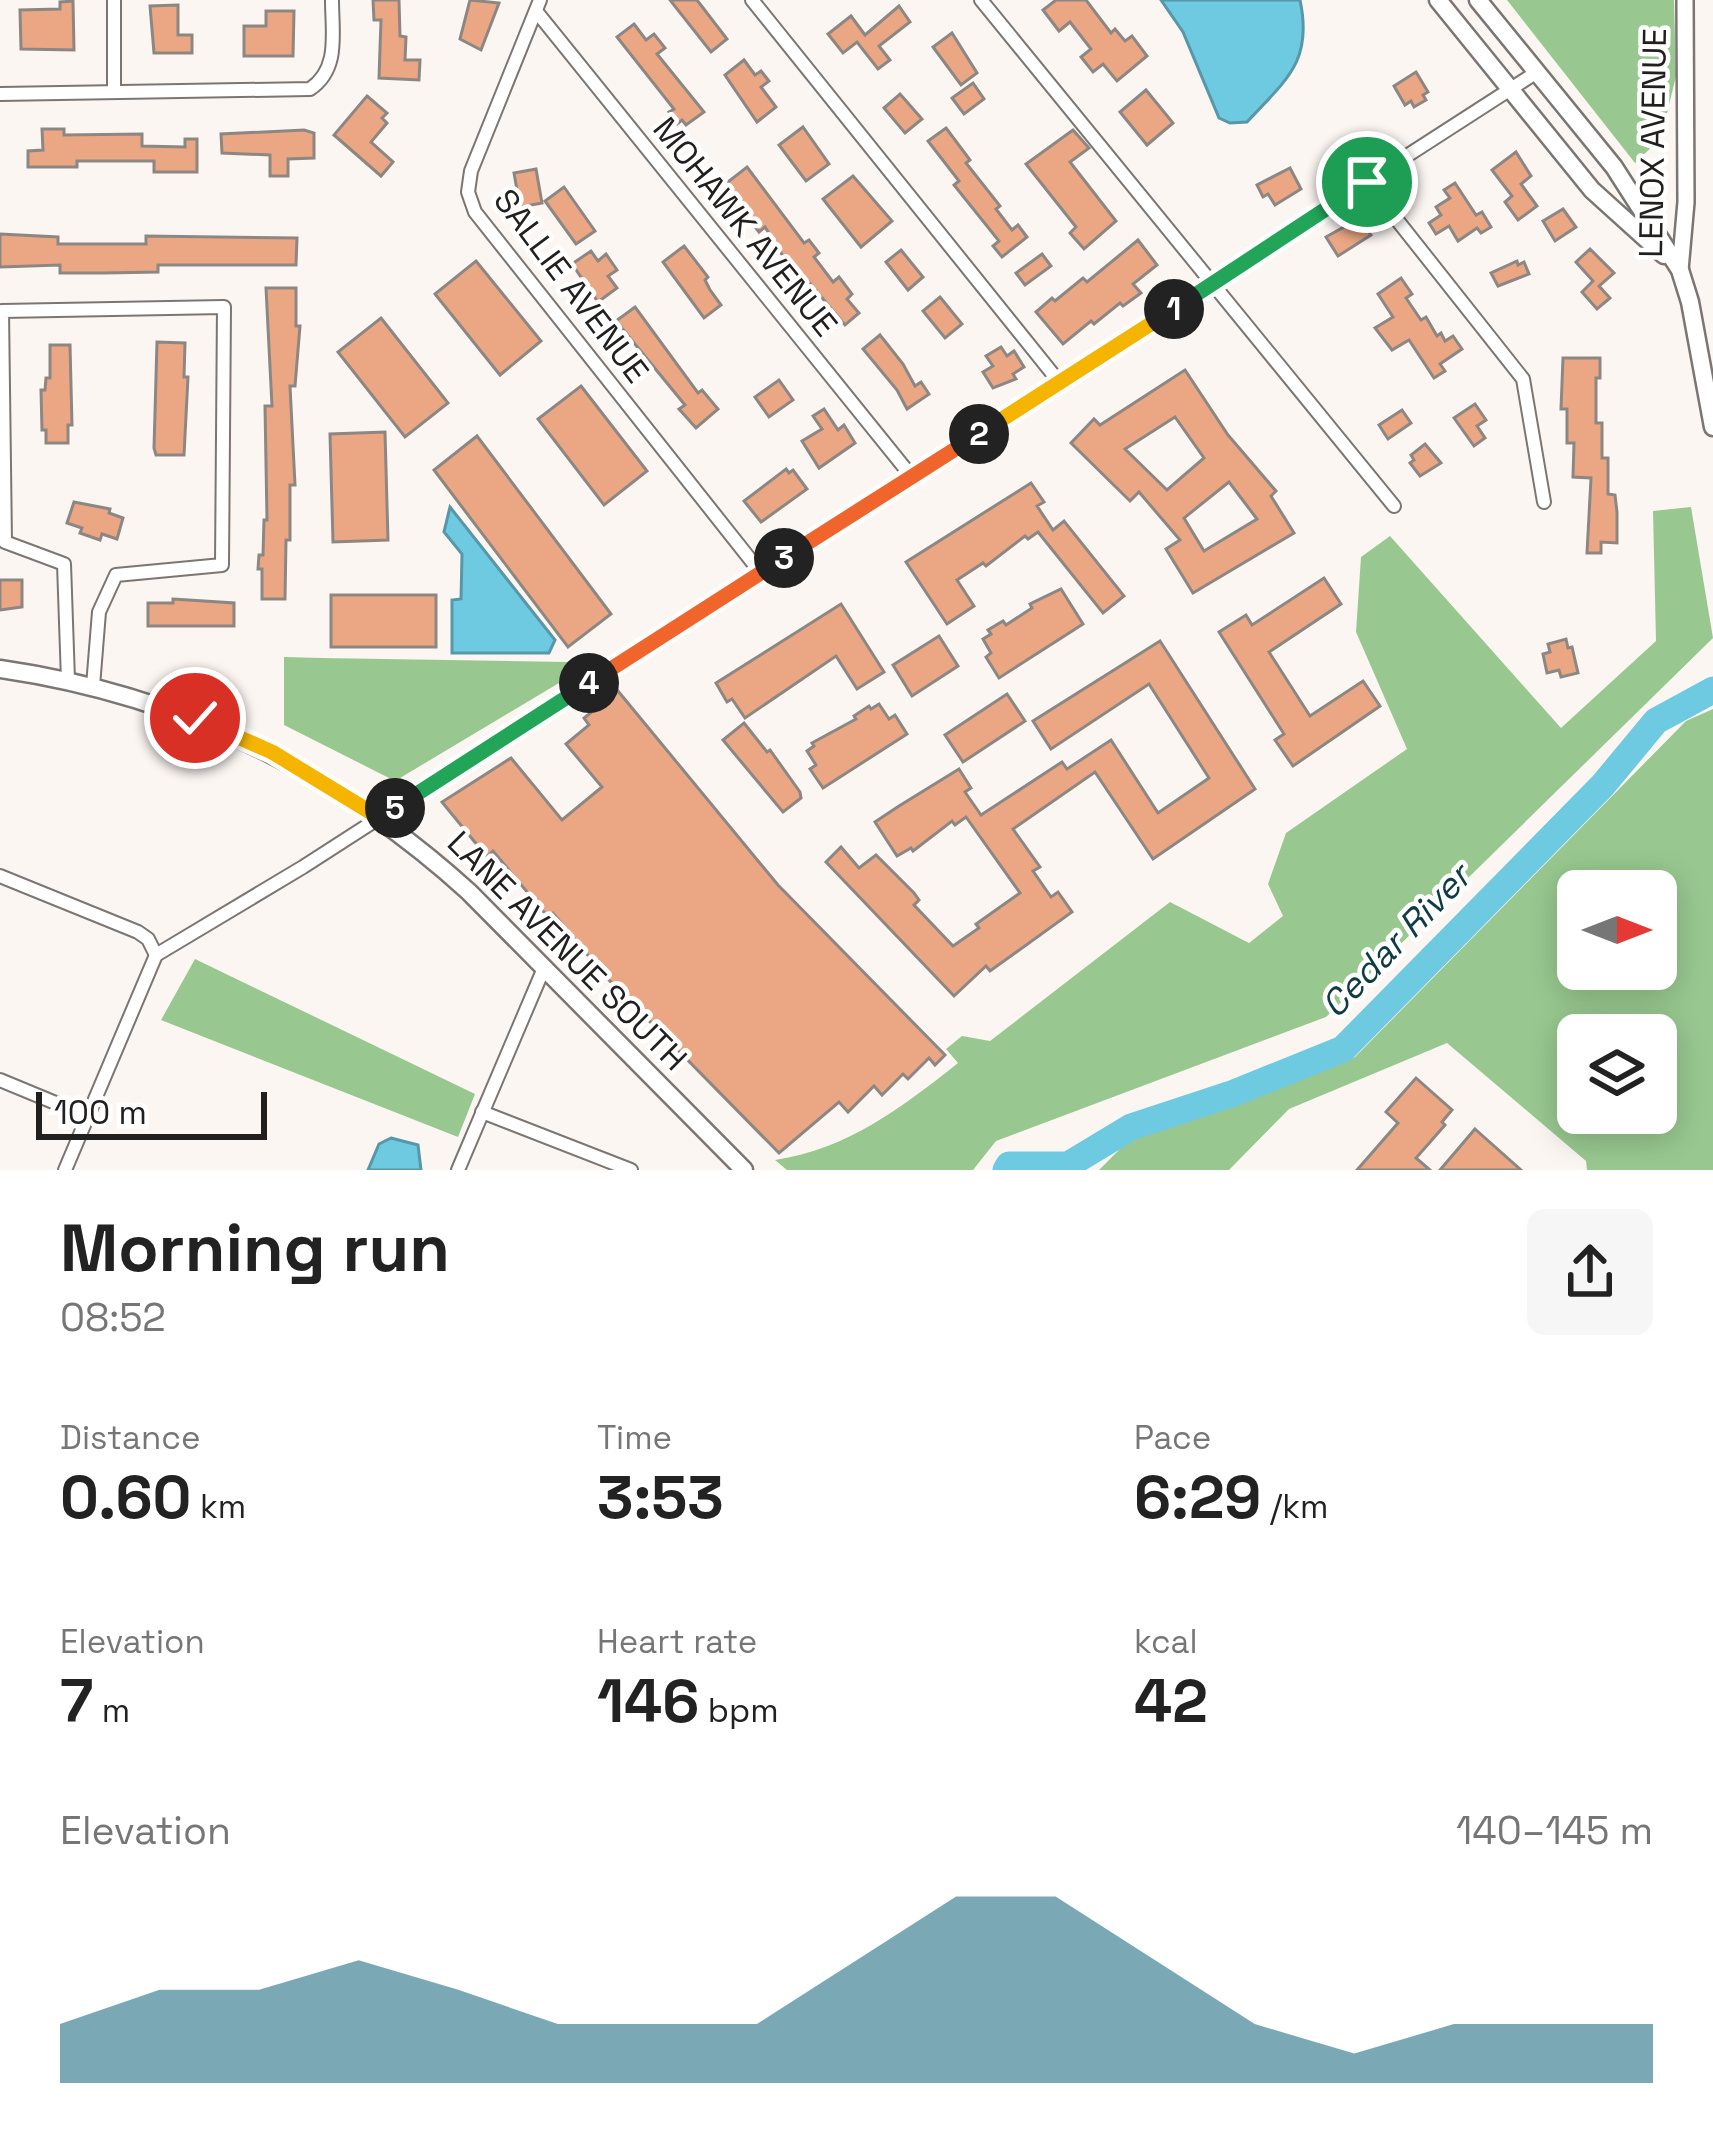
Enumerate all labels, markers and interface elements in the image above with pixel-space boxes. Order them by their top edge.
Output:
street label: LENOX AVENUE [1630,28,1676,258]
street label: MOHAWK AVENUE [644,109,846,345]
pin [1316,131,1418,233]
icon: arrive [1334,149,1400,215]
street label: SALLIE AVENUE [484,181,658,391]
pin: 1 [1144,279,1204,339]
text: 1 [1167,288,1181,330]
pin: 2 [949,404,1009,464]
text: 2 [969,413,989,455]
pin: 3 [754,528,814,588]
text: 3 [774,537,794,579]
pin: 4 [559,653,619,713]
text: 4 [579,662,600,704]
pin [144,667,246,769]
icon: check [162,685,228,751]
pin: 5 [365,778,425,838]
text: 5 [385,787,405,829]
street label: LANE AVENUE SOUTH [438,822,696,1080]
water label: Cedar River [1311,852,1483,1028]
north arrow [1557,870,1677,990]
map controls [1557,870,1677,1134]
button: layers [1557,1014,1677,1134]
scale bar [36,1086,267,1139]
text: 100 m [54,1092,147,1134]
text: Morning run [60,1206,450,1290]
button: share [1527,1209,1653,1335]
text: 08:52 [60,1293,166,1342]
text: Distance [60,1417,201,1459]
text: Time [597,1417,672,1459]
text: Pace [1134,1417,1211,1459]
text: 0.60 [60,1459,191,1536]
text: 3:53 [597,1459,724,1536]
text: 6:29 [1134,1459,1261,1536]
text: km [191,1486,246,1528]
text: /km [1261,1486,1328,1528]
text: Elevation [60,1621,205,1663]
text: Heart rate [597,1621,757,1663]
text: kcal [1134,1621,1198,1663]
text: 7 [60,1663,93,1740]
text: 146 [597,1663,699,1740]
text: 42 [1134,1663,1208,1740]
text: m [93,1690,130,1732]
text: bpm [699,1690,779,1732]
text: Elevation [60,1806,231,1855]
text: 140–145 m [1456,1806,1653,1855]

